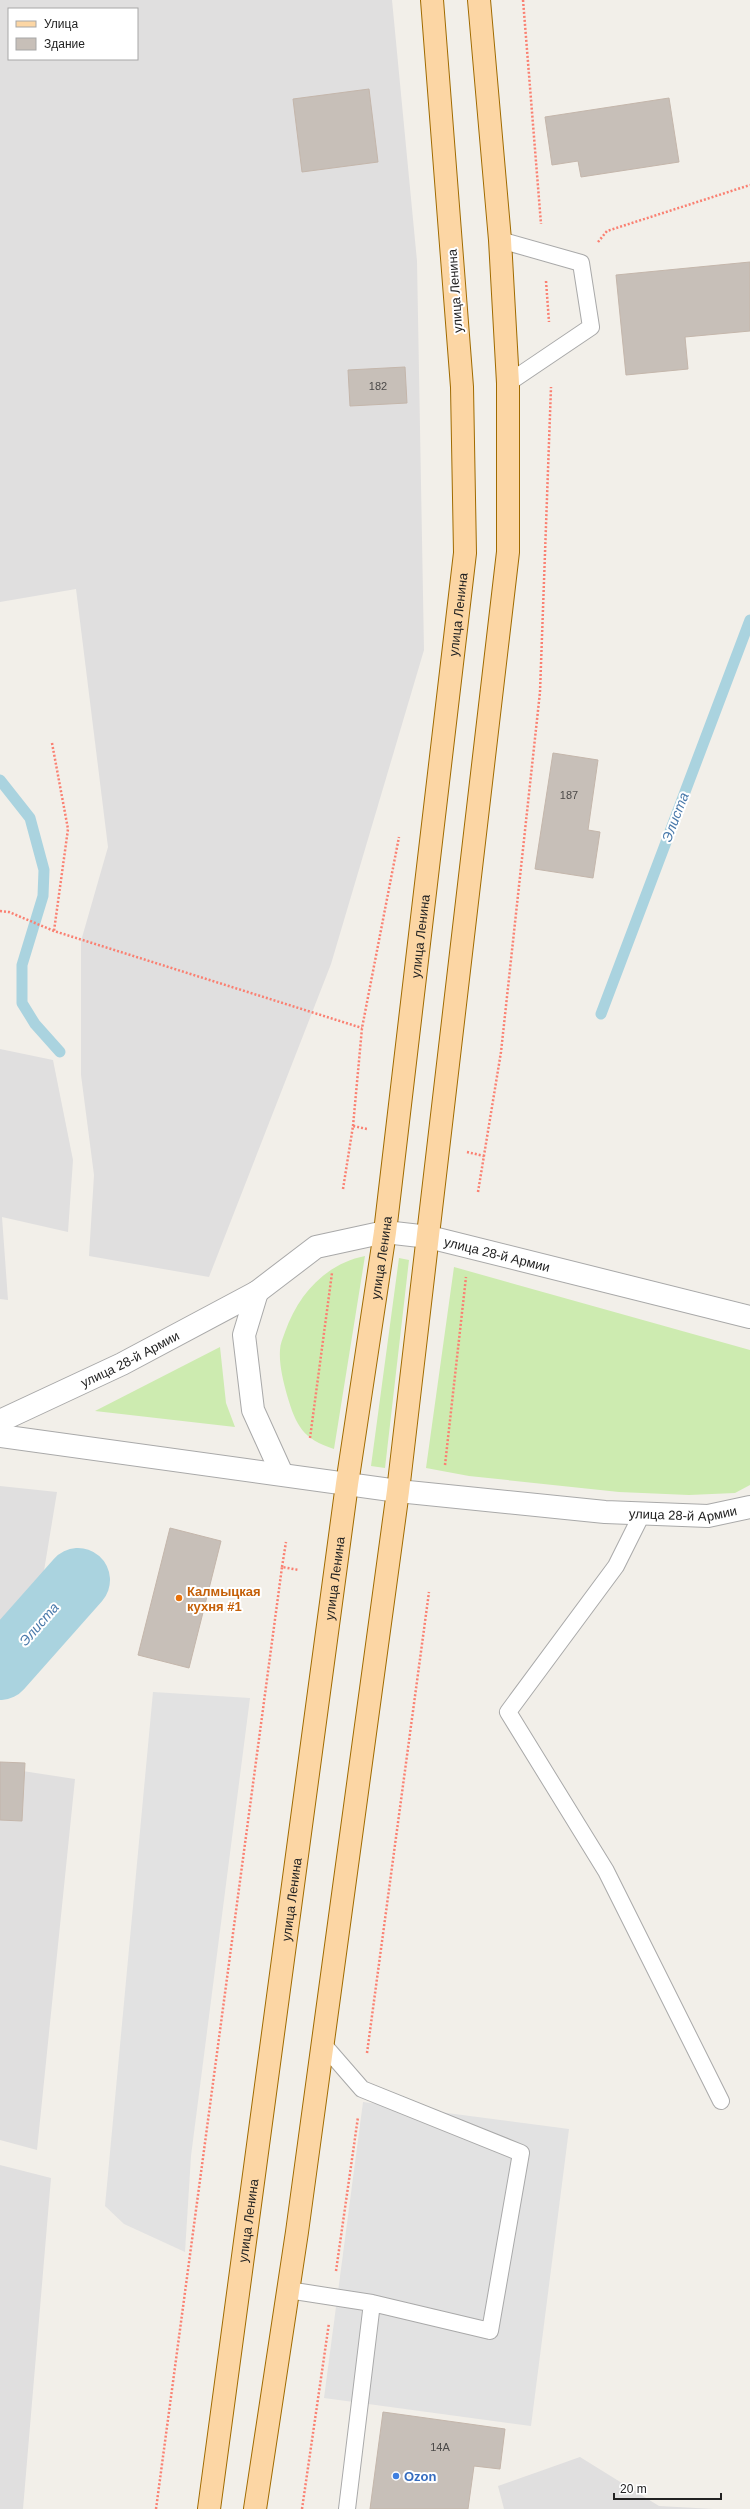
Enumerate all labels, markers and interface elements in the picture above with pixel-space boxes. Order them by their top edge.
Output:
legend [8,8,138,60]
text: Улица [44,17,78,31]
text: Здание [44,37,85,51]
street label: улица Ленина [445,248,465,333]
house number: 182 [369,380,387,392]
street label: улица Ленина [445,571,470,657]
house number: 187 [560,789,578,801]
water label: Элиста [658,790,692,844]
street label: улица Ленина [407,893,432,979]
street label: улица Ленина [367,1215,394,1300]
street label: улица 28-й Армии [443,1234,552,1274]
street label: улица 28-й Армии [78,1327,182,1390]
street label: улица 28-й Армии [629,1503,738,1524]
street label: улица Ленина [321,1535,347,1621]
place label: Калмыцкая кухня #1 [187,1584,261,1614]
marker: Калмыцкая кухня #1 [174,1593,184,1603]
water label: Элиста [16,1599,62,1649]
street label: улица Ленина [278,1856,304,1942]
street label: улица Ленина [235,2177,261,2263]
house number: 14А [430,2441,450,2453]
place label: Ozon [404,2469,437,2484]
marker: Ozon [391,2471,401,2481]
scale bar [614,2475,721,2501]
text: 20 m [620,2482,647,2496]

